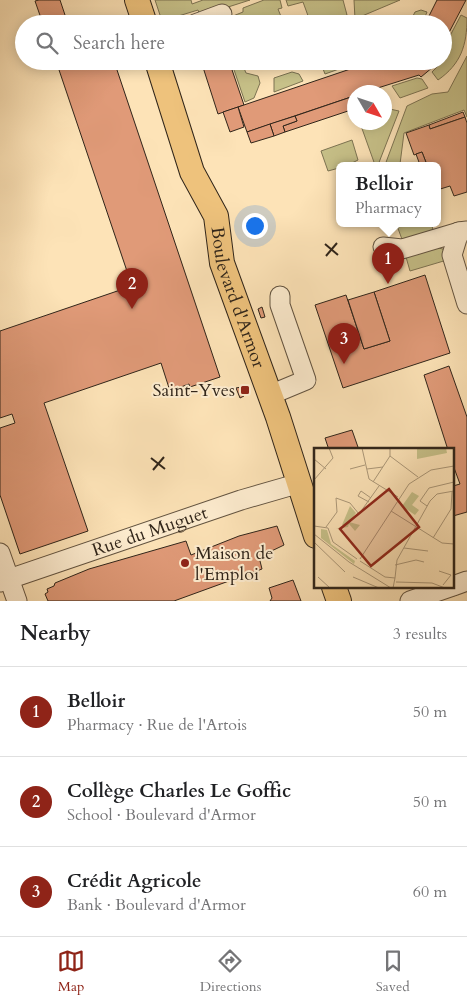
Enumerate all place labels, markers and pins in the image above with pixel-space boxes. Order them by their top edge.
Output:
pin: 1 [372,243,404,284]
pin: 2 [116,268,148,309]
pin: 3 [328,323,360,364]
place label: Saint-Yves [152,378,235,403]
marker: Saint-Yves [239,384,251,396]
place label: Maison de l'Emploi [195,541,273,587]
marker: Maison de l'Emploi [179,557,191,569]

